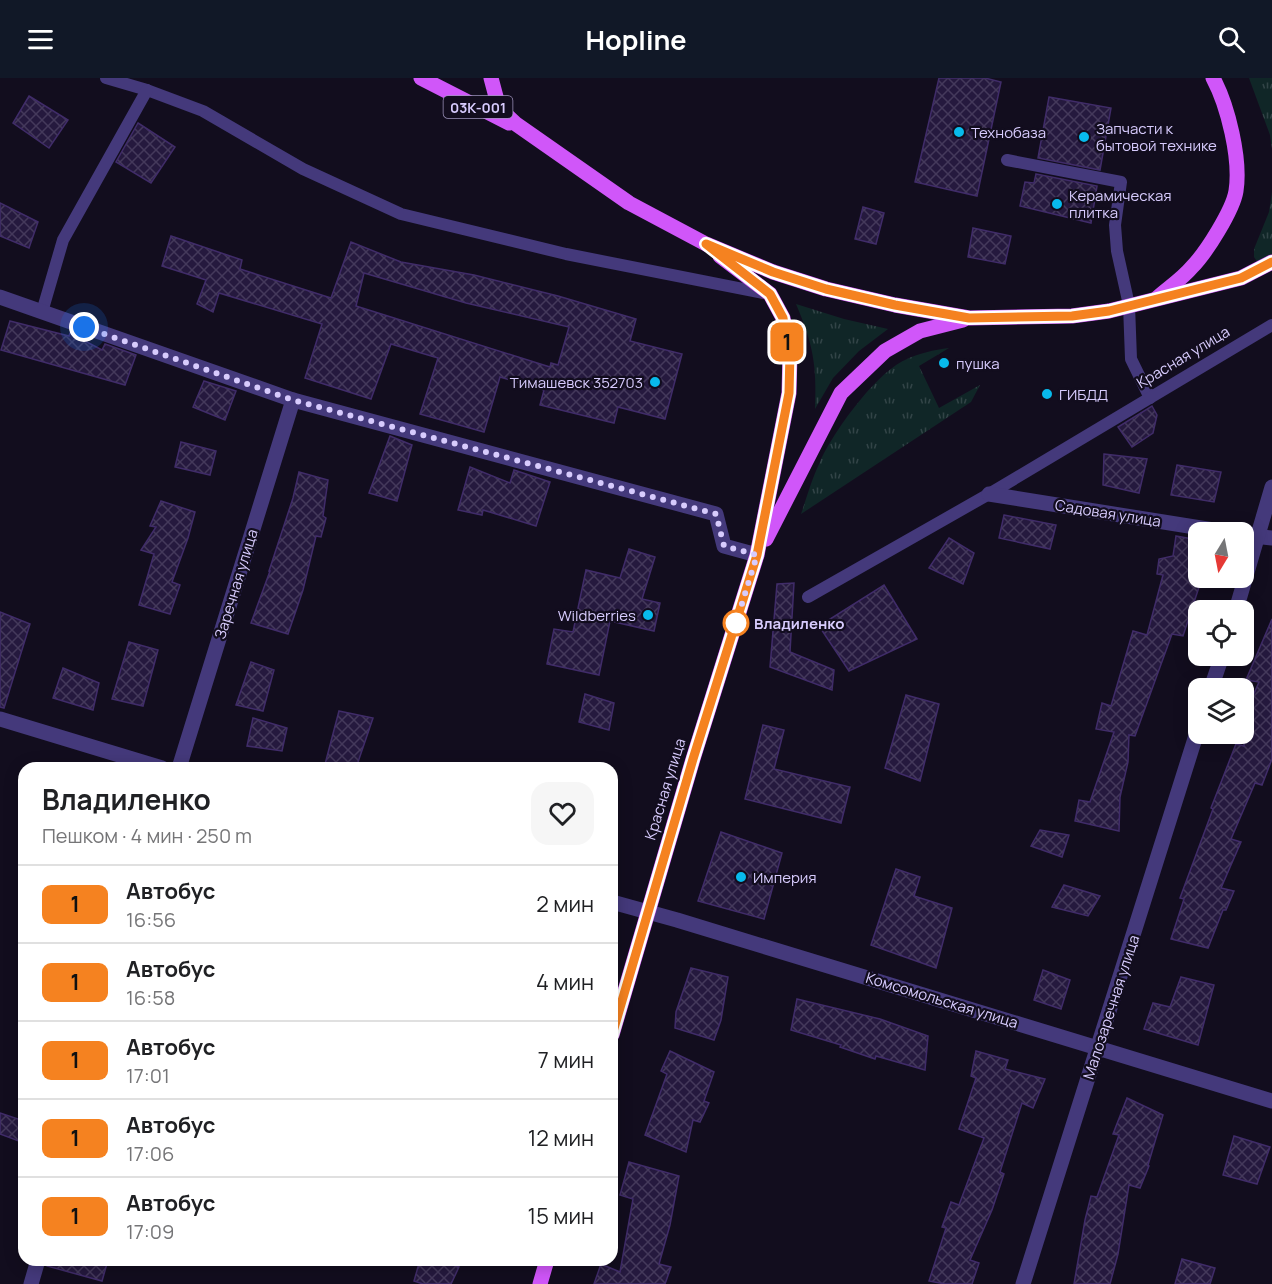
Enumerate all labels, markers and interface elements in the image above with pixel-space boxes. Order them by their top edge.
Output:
text: Hopline [586,21,686,58]
icon: menu [24,23,57,56]
icon: search [1215,23,1248,56]
road number: 03К-001 [444,96,512,118]
place label: Запчасти к бытовой технике [1096,118,1217,156]
place label: Технобаза [971,122,1046,143]
marker: Технобаза [952,125,966,139]
marker: Запчасти к бытовой технике [1077,130,1091,144]
place label: Керамическая плитка [1069,185,1172,223]
marker: Керамическая плитка [1050,197,1064,211]
your location [69,312,99,342]
street label: Красная улица [1132,321,1234,393]
line badge: 1 [768,322,806,362]
text: 1 [782,328,792,356]
place label: пушка [956,353,1000,374]
marker: пушка [937,356,951,370]
place label: Тимашевск 352703 [510,372,643,393]
marker: Тимашевск 352703 [648,375,662,389]
place label: ГИБДД [1059,384,1108,405]
marker: ГИБДД [1040,387,1054,401]
street label: Садовая улица [1054,494,1162,532]
north arrow [1188,522,1254,588]
map controls [1188,522,1254,744]
street label: Заречная улица [209,526,263,642]
button: locate [1188,600,1254,666]
place label: Wildberries [558,605,636,626]
marker: Wildberries [641,608,655,622]
marker: Владиленко [723,610,749,636]
place label: Владиленко [754,613,844,634]
button: layers [1188,678,1254,744]
street label: Красная улица [640,736,690,842]
text: Владиленко [42,780,211,818]
button: heart [531,782,594,845]
text: Пешком · 4 мин · 250 m [42,822,252,849]
place label: Империя [753,867,817,888]
marker: Империя [734,870,748,884]
text: Автобус [126,876,215,906]
text: 2 мин [536,889,594,919]
text: 1 [70,890,80,918]
text: 16:56 [126,906,176,933]
street label: Малозаречная улица [1078,932,1144,1082]
text: Автобус [126,954,215,984]
text: 4 мин [536,967,594,997]
street label: Комсомольская улица [863,967,1021,1033]
text: 1 [70,968,80,996]
text: 16:58 [126,984,175,1011]
text: Автобус [126,1032,215,1062]
text: 7 мин [538,1045,594,1075]
text: 1 [70,1046,80,1074]
text: 17:01 [126,1062,170,1089]
text: Автобус [126,1110,215,1140]
text: 12 мин [528,1123,594,1153]
text: 1 [70,1124,80,1152]
text: 17:06 [126,1140,174,1167]
text: Автобус [126,1188,215,1218]
text: 15 мин [528,1201,594,1231]
text: 1 [70,1202,80,1230]
text: 17:09 [126,1218,174,1245]

